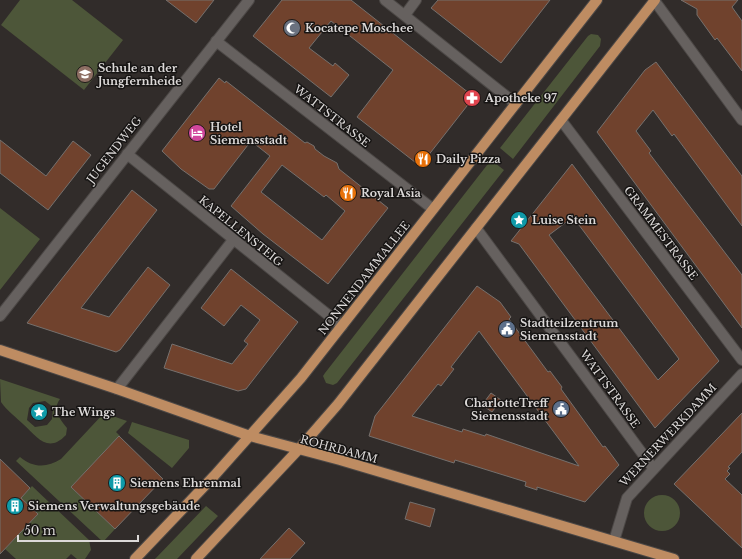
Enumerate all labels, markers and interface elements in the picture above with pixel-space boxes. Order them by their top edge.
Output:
mosque icon: Kocatepe Moschee [282,18,302,38]
place label: Kocatepe Moschee [305,21,413,35]
place label: Schule an der Jungfernheide [96,61,182,88]
school or university icon: Schule an der Jungfernheide [75,64,95,84]
street label: WATTSTRASSE [290,81,373,150]
pharmacy icon: Apotheke 97 [462,88,482,108]
place label: Apotheke 97 [484,91,557,105]
street label: JUGENDWEG [82,113,145,188]
place label: Hotel Siemensstadt [210,120,288,147]
hotel icon: Hotel Siemensstadt [187,123,207,143]
restaurant icon: Daily Pizza [413,149,433,169]
place label: Daily Pizza [436,152,501,166]
restaurant icon: Royal Asia [338,183,358,203]
street label: GRAMMESTRASSE [621,183,701,283]
place label: Royal Asia [361,186,422,200]
street label: KAPELLENSTEIG [196,193,286,270]
place icon: Luise Stein [509,210,529,230]
place label: Luise Stein [532,213,596,227]
street label: NONNENDAMMALLEE [315,218,413,338]
place label: Stadtteilzentrum Siemensstadt [520,316,618,343]
public building icon: Stadtteilzentrum Siemensstadt [497,319,517,339]
street label: WATTSTRASSE [577,347,643,431]
street label: WERNERWERKDAMM [616,381,719,490]
place label: CharlotteTreff Siemensstadt [465,396,550,423]
public building icon: CharlotteTreff Siemensstadt [551,399,571,419]
place icon: The Wings [29,402,49,422]
place label: The Wings [52,405,115,419]
street label: ROHRDAMM [299,432,379,466]
building icon: Siemens Ehrenmal [107,473,127,493]
place label: Siemens Ehrenmal [130,476,241,490]
building icon: Siemens Verwaltungsgebäude [5,496,25,516]
place label: Siemens Verwaltungsgebäude [28,499,201,513]
scale bar [18,517,138,543]
text: 50 m [24,523,56,538]

